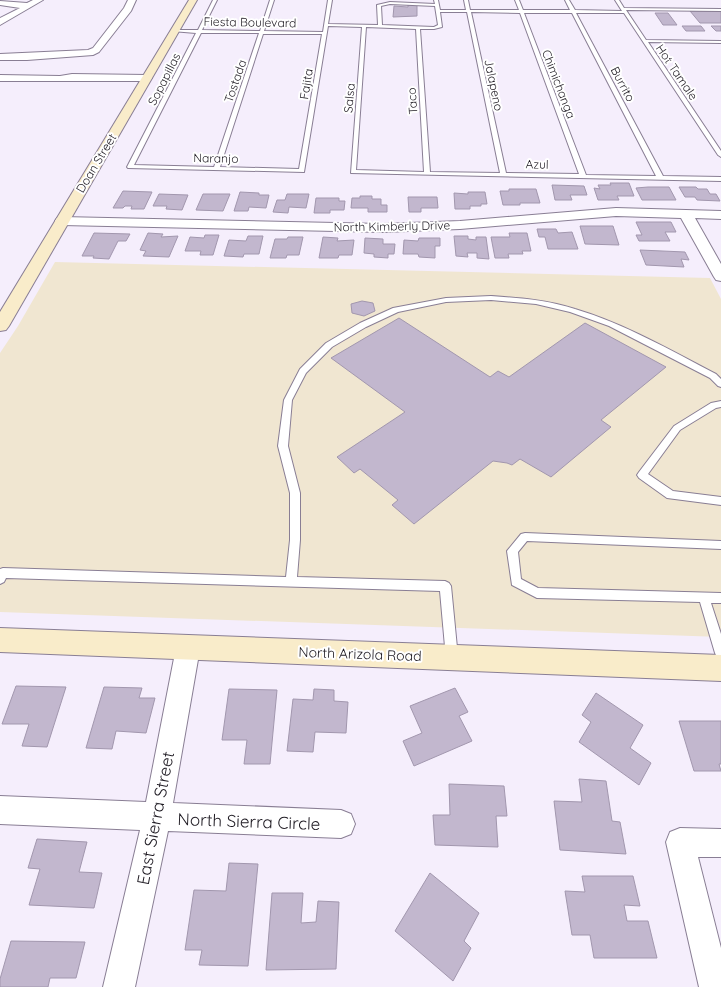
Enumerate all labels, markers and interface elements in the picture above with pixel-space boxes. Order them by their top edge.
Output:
street label: Fiesta Boulevard [203,14,297,30]
street label: Hot Tamale [653,41,701,103]
street label: Chimichanga [539,47,579,121]
street label: Sopapillas [144,50,184,108]
street label: Tostada [221,57,249,105]
street label: Jalapeno [481,58,507,112]
street label: Burrito [608,64,638,104]
street label: Fajita [296,68,316,100]
street label: Salsa [340,83,358,113]
street label: Taco [404,87,420,115]
street label: Doan Street [73,131,119,195]
street label: Naranjo [193,150,239,166]
street label: Azul [525,156,549,172]
street label: North Kimberly Drive [334,217,451,235]
street label: North Arizola Road [298,643,422,665]
street label: East Sierra Street [132,749,178,886]
street label: North Sierra Circle [177,808,321,834]

